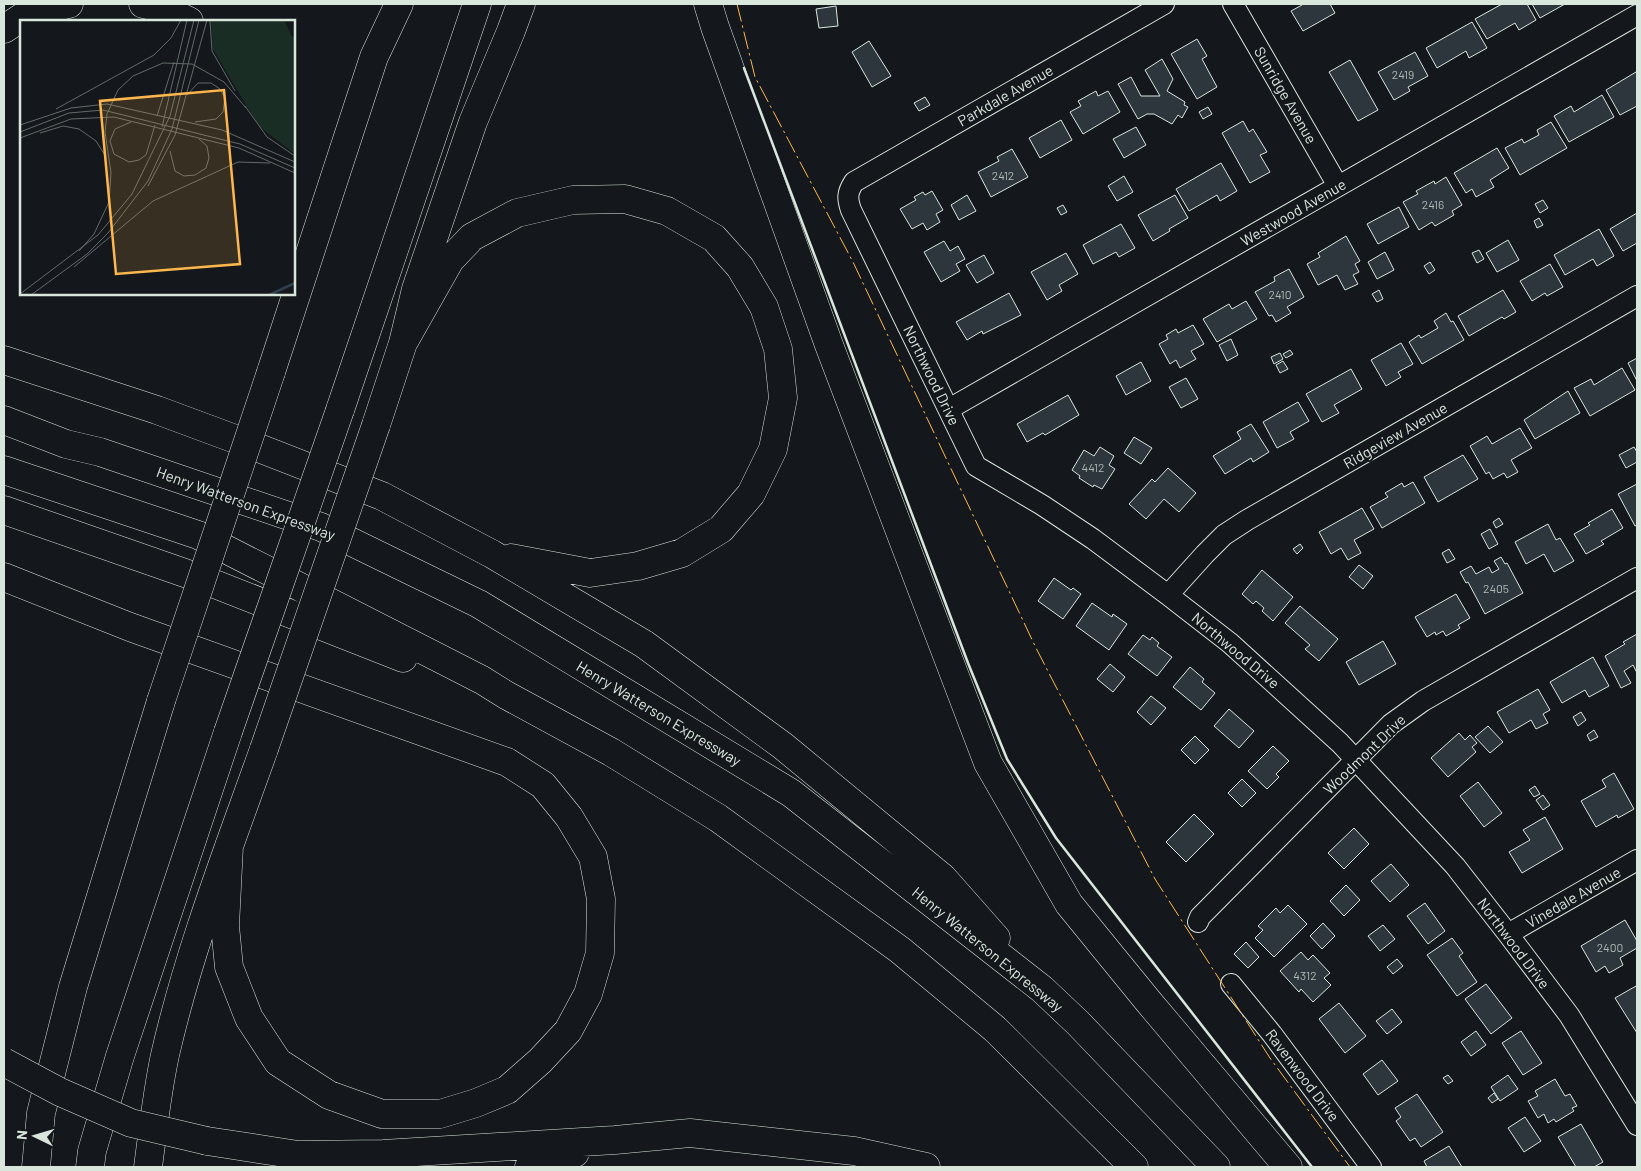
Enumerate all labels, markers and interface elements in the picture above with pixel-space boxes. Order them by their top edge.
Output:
inset map [20,20,295,295]
street label: Sunridge Avenue [1251,43,1321,147]
street label: Parkdale Avenue [954,60,1056,130]
house number: 2419 [1392,67,1414,81]
house number: 2412 [992,168,1014,182]
street label: Westwood Avenue [1237,175,1349,249]
house number: 2416 [1422,197,1444,211]
house number: 2410 [1269,287,1291,301]
street label: Northwood Drive [900,322,964,428]
street label: Ridgeview Avenue [1340,398,1450,472]
house number: 4412 [1082,460,1104,474]
street label: Henry Watterson Expressway [154,462,338,544]
house number: 2405 [1483,581,1509,595]
street label: Northwood Drive [1188,608,1284,692]
street label: Henry Watterson Expressway [573,657,745,769]
street label: Woodmont Drive [1319,710,1409,798]
street label: Vinedale Avenue [1522,863,1624,931]
street label: Henry Watterson Expressway [909,883,1067,1016]
street label: Northwood Drive [1474,894,1554,992]
house number: 2400 [1597,940,1623,954]
house number: 4312 [1293,968,1317,982]
street label: Ravenwood Drive [1262,1025,1344,1125]
north arrow [10,1111,60,1161]
text: N [13,1129,30,1140]

